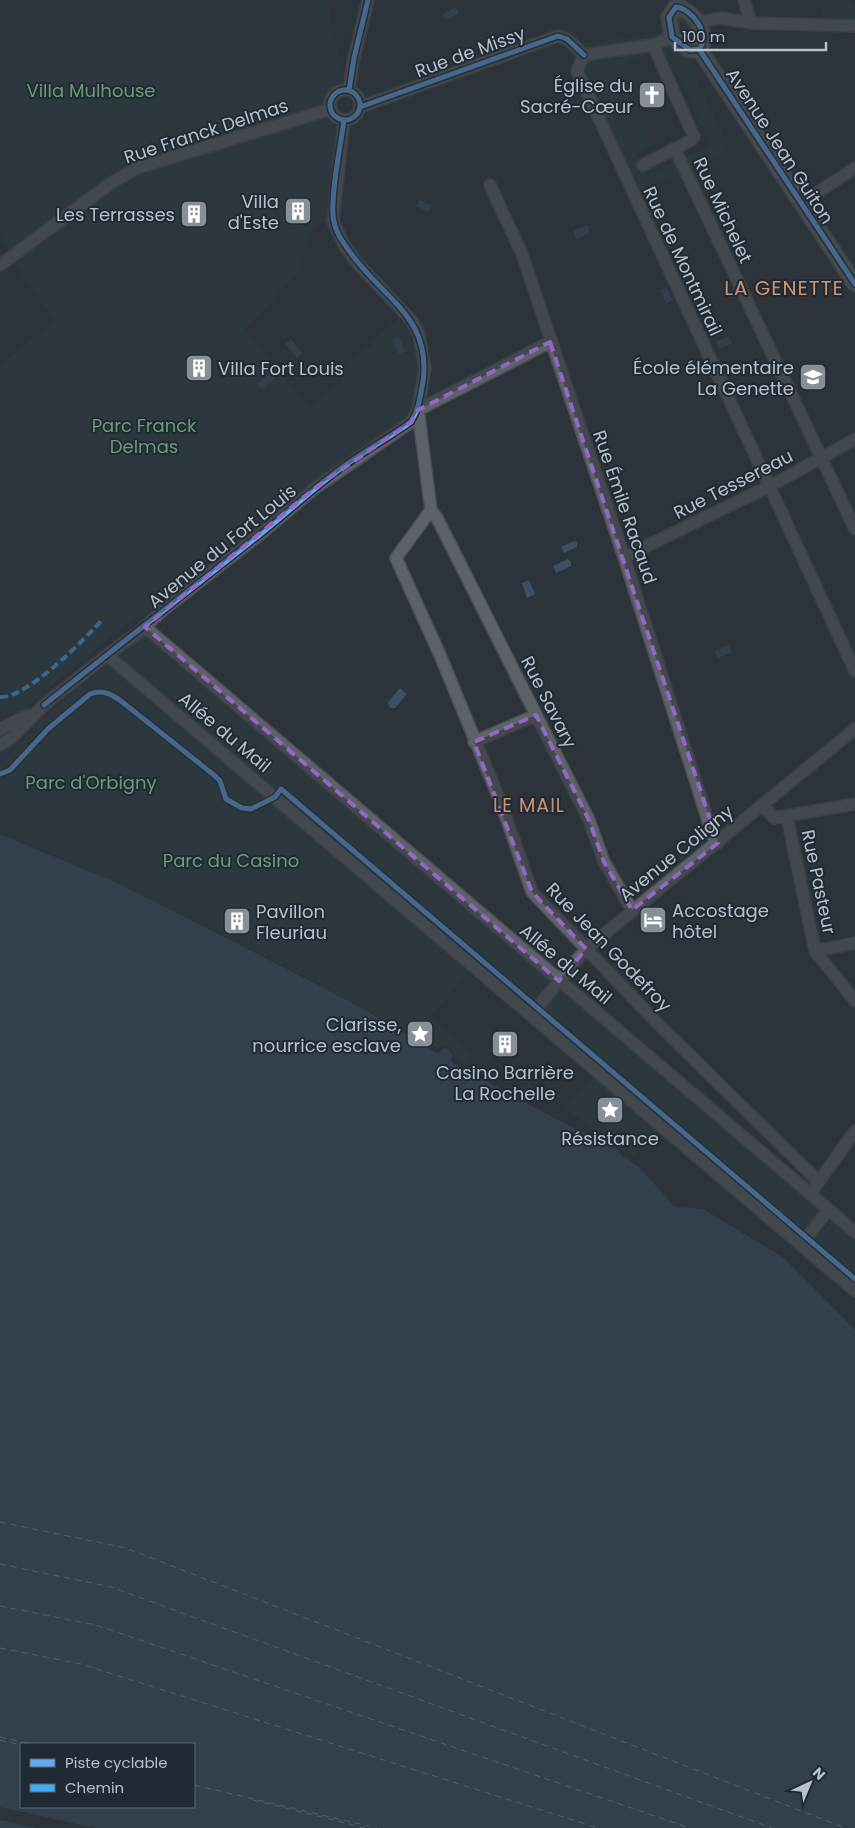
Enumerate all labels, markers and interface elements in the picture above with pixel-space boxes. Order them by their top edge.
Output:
scale bar [675,20,826,52]
street label: Rue de Missy [411,21,529,83]
text: 100 m [682,26,725,47]
street label: Avenue Jean Guiton [720,63,840,229]
place label: Église du Sacré-Cœur [520,73,633,119]
park label: Villa Mulhouse [27,78,156,103]
church icon: Église du Sacré-Cœur [637,80,667,110]
street label: Rue Franck Delmas [121,93,291,169]
street label: Rue Michelet [688,153,758,267]
street label: Rue de Montmirail [637,182,729,340]
place label: Villa d'Este [228,189,279,235]
building icon: Villa d'Este [283,196,313,226]
building icon: Les Terrasses [179,199,209,229]
place label: Les Terrasses [56,202,175,227]
district label: LA GENETTE [724,274,844,302]
building icon: Villa Fort Louis [184,353,214,383]
place label: École élémentaire La Genette [633,355,794,401]
place label: Villa Fort Louis [218,356,344,381]
school or university icon: École élémentaire La Genette [798,362,828,392]
park label: Parc Franck Delmas [92,413,197,459]
street label: Rue Émile Racaud [587,427,663,587]
street label: Rue Tessereau [669,443,797,525]
street label: Avenue du Fort Louis [143,478,301,614]
street label: Rue Savary [515,652,583,752]
street label: Allée du Mail [174,686,276,778]
park label: Parc d'Orbigny [25,770,157,795]
district label: LE MAIL [493,792,565,819]
street label: Avenue Coligny [614,799,738,907]
street label: Rue Pasteur [796,827,842,937]
park label: Parc du Casino [163,848,299,873]
street label: Rue Jean Godefroy [541,877,677,1017]
place label: Accostage hôtel [672,898,769,944]
place label: Pavillon Fleuriau [256,899,327,945]
hotel icon: Accostage hôtel [638,905,668,935]
building icon: Pavillon Fleuriau [222,906,252,936]
street label: Allée du Mail [515,918,617,1010]
place label: Clarisse, nourrice esclave [252,1012,401,1058]
place icon: Clarisse, nourrice esclave [405,1019,435,1049]
building icon: Casino Barrière La Rochelle [490,1029,520,1059]
place label: Casino Barrière La Rochelle [436,1060,574,1106]
place icon: Résistance [595,1095,625,1125]
place label: Résistance [561,1126,659,1151]
legend [20,1743,195,1808]
text: Piste cyclable [65,1752,168,1773]
north arrow [785,1758,835,1808]
text: N [808,1763,830,1784]
text: Chemin [65,1777,124,1798]

